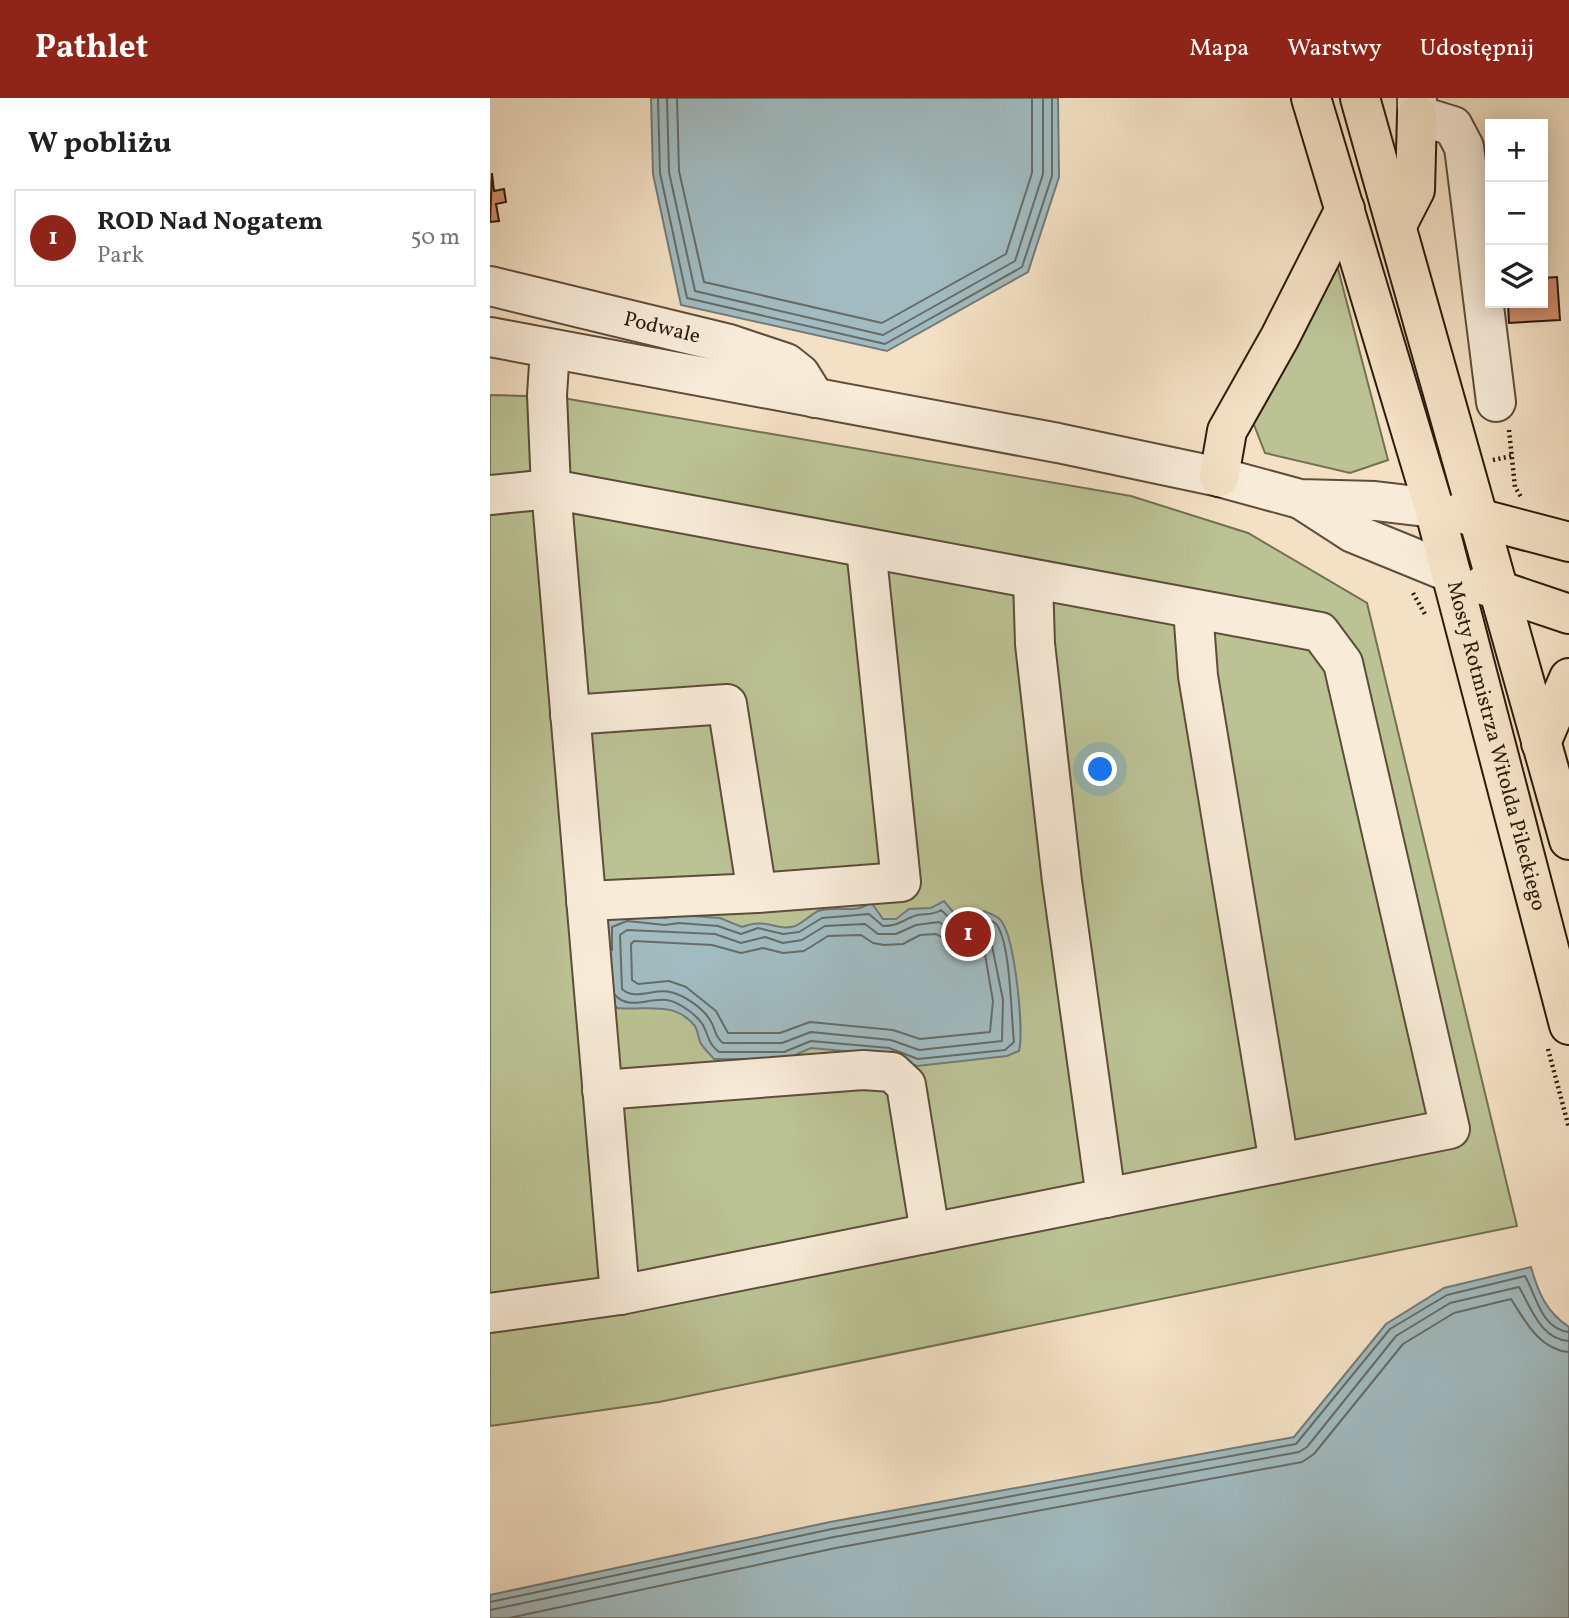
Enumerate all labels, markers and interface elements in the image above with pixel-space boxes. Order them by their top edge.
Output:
text: Pathlet [35,26,148,72]
text: Mapa [1189,32,1249,66]
text: Warstwy [1287,32,1382,66]
text: Udostępnij [1420,32,1534,66]
map controls [1485,119,1548,308]
button: + [1485,119,1548,182]
text: W pobliżu [28,123,171,165]
button: − [1485,182,1548,245]
text: ROD Nad Nogatem [97,204,323,240]
text: 1 [48,222,58,254]
text: 50 m [411,222,460,254]
text: Park [97,240,144,272]
button: layers [1485,245,1548,308]
street label: Podwale [621,304,703,351]
street label: Mosty Rotmistrza Witolda Pileckiego [1439,578,1553,914]
your location [1083,752,1117,786]
pin: 1 [945,908,991,960]

